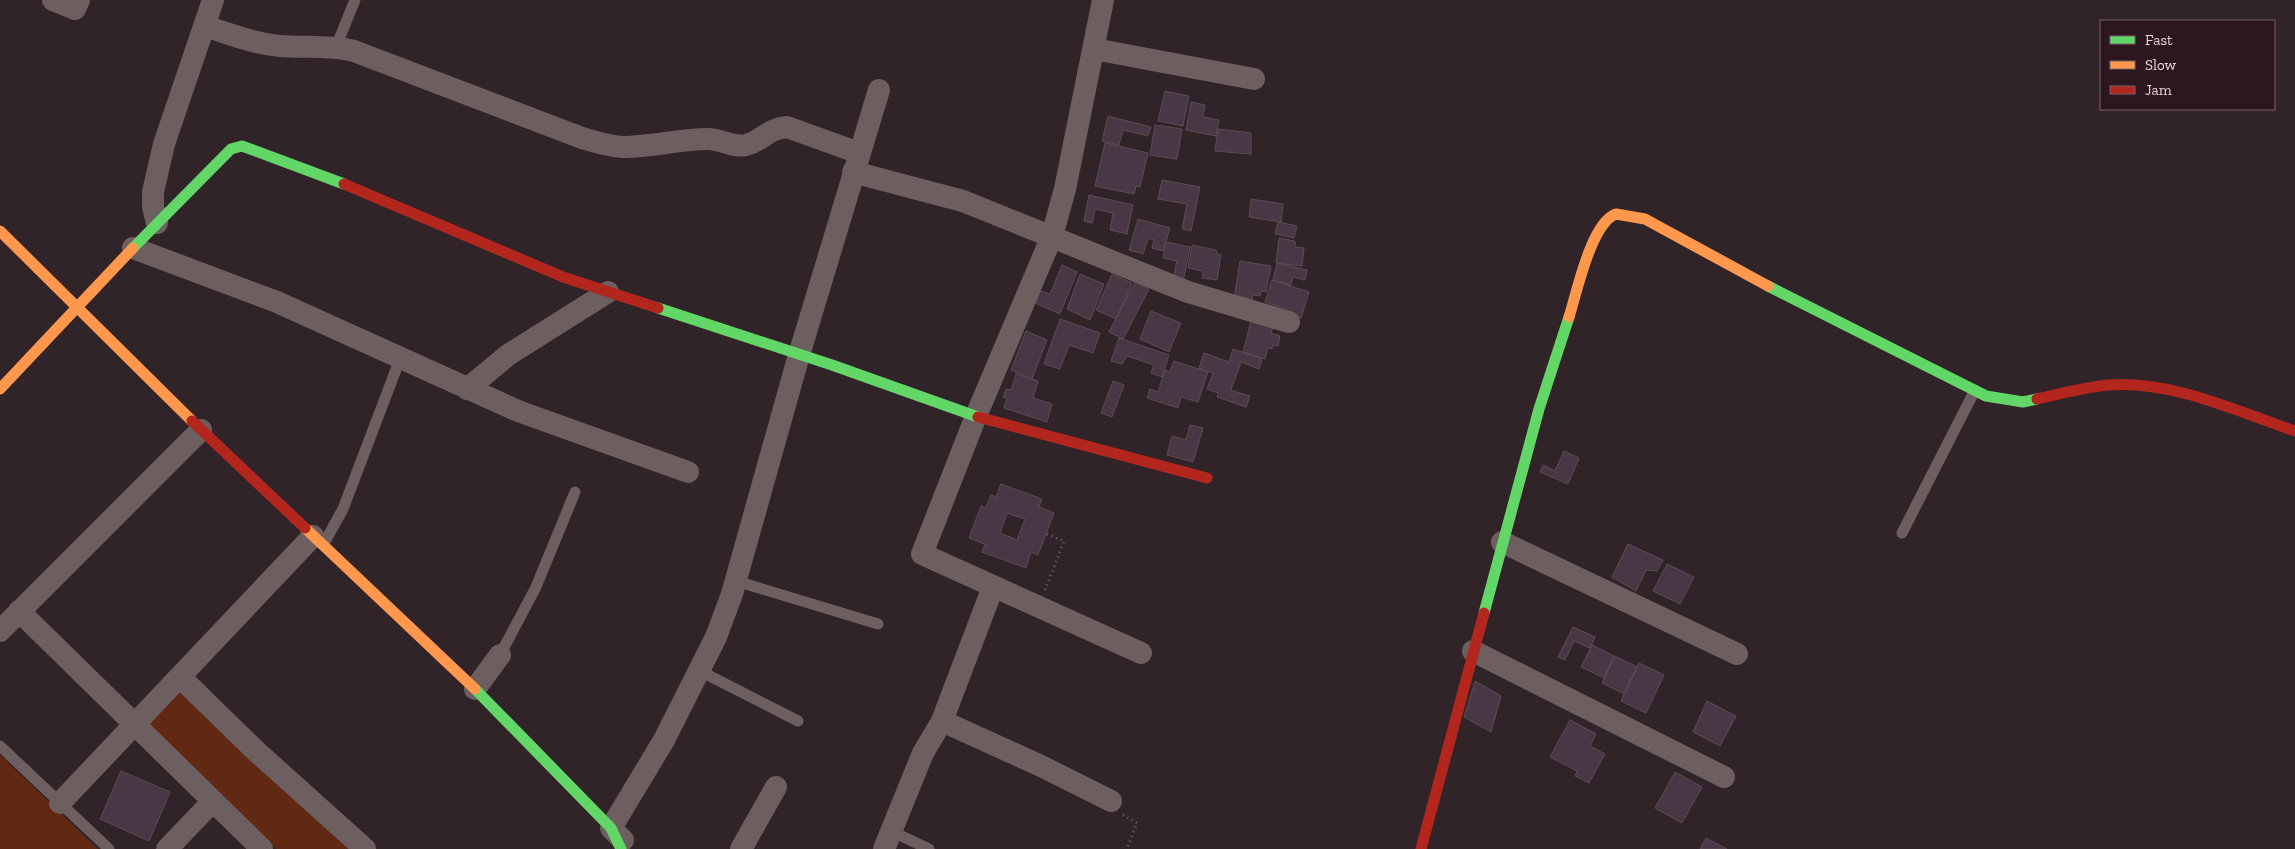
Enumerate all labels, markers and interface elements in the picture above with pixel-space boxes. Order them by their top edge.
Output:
legend [2100,20,2275,110]
text: Fast [2145,31,2173,49]
text: Slow [2145,56,2177,74]
text: Jam [2145,81,2172,99]

